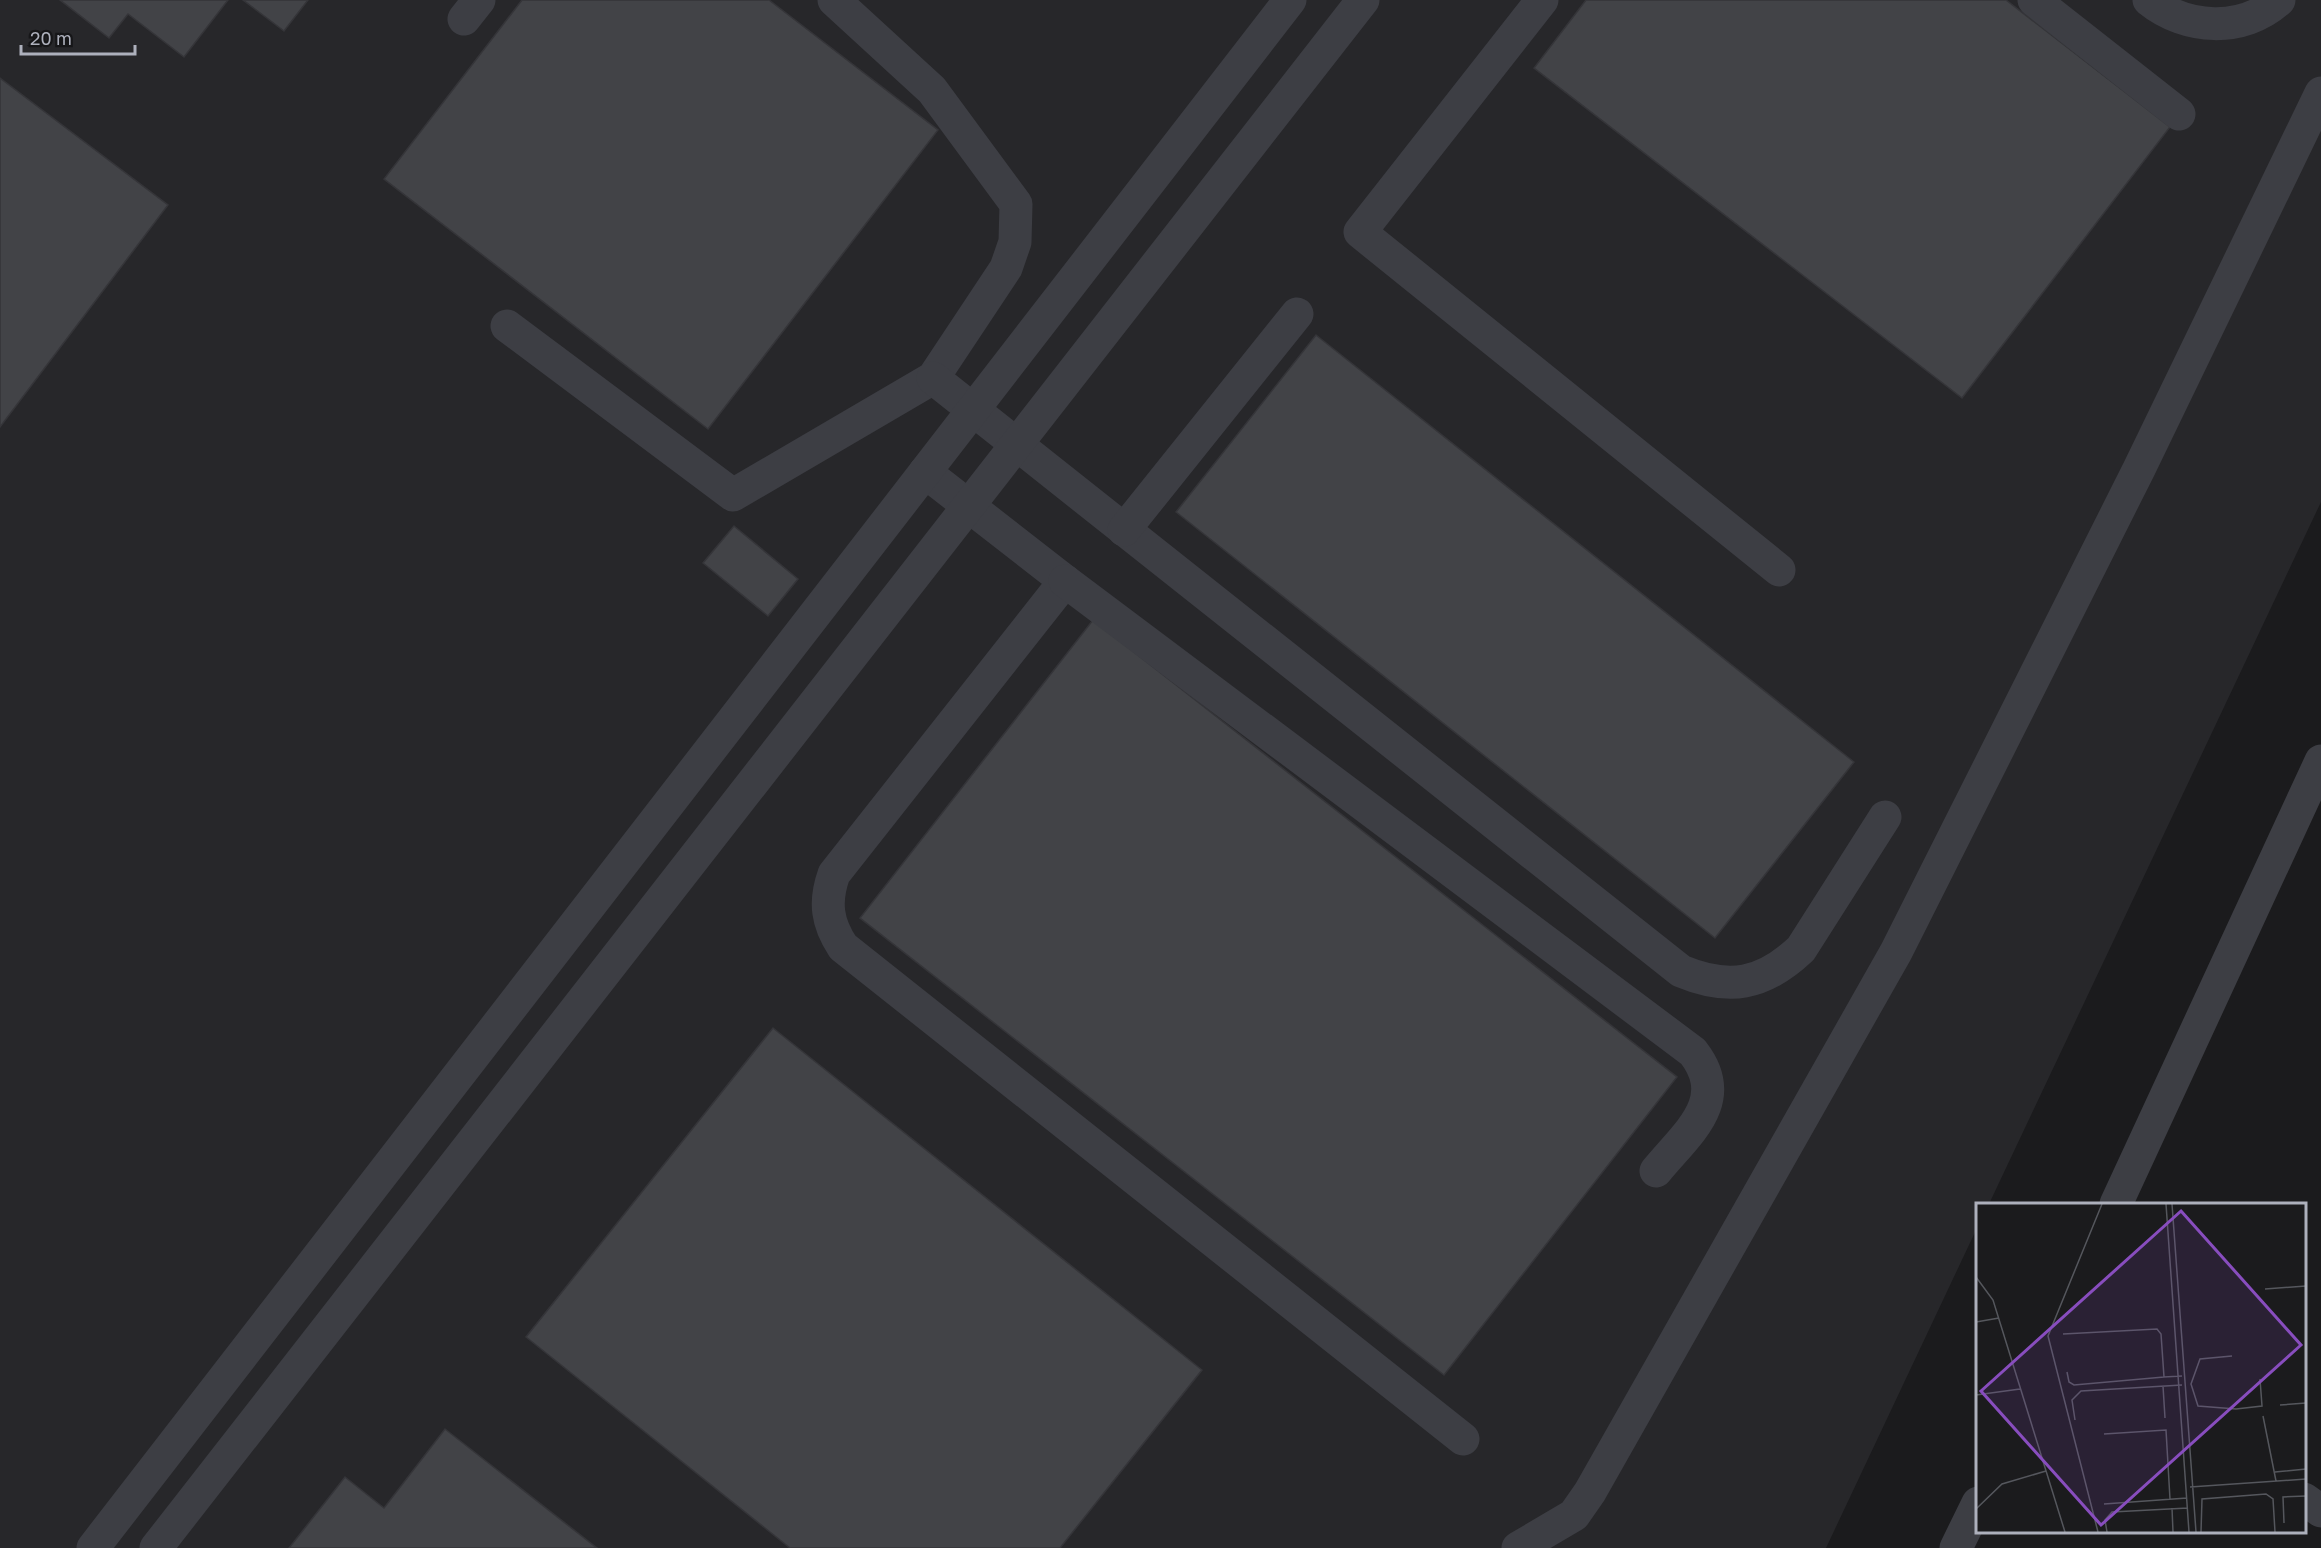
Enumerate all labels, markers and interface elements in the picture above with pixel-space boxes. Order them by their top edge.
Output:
scale bar [21,18,135,56]
text: 20 m [30,27,72,49]
inset map [1976,1203,2306,1533]

